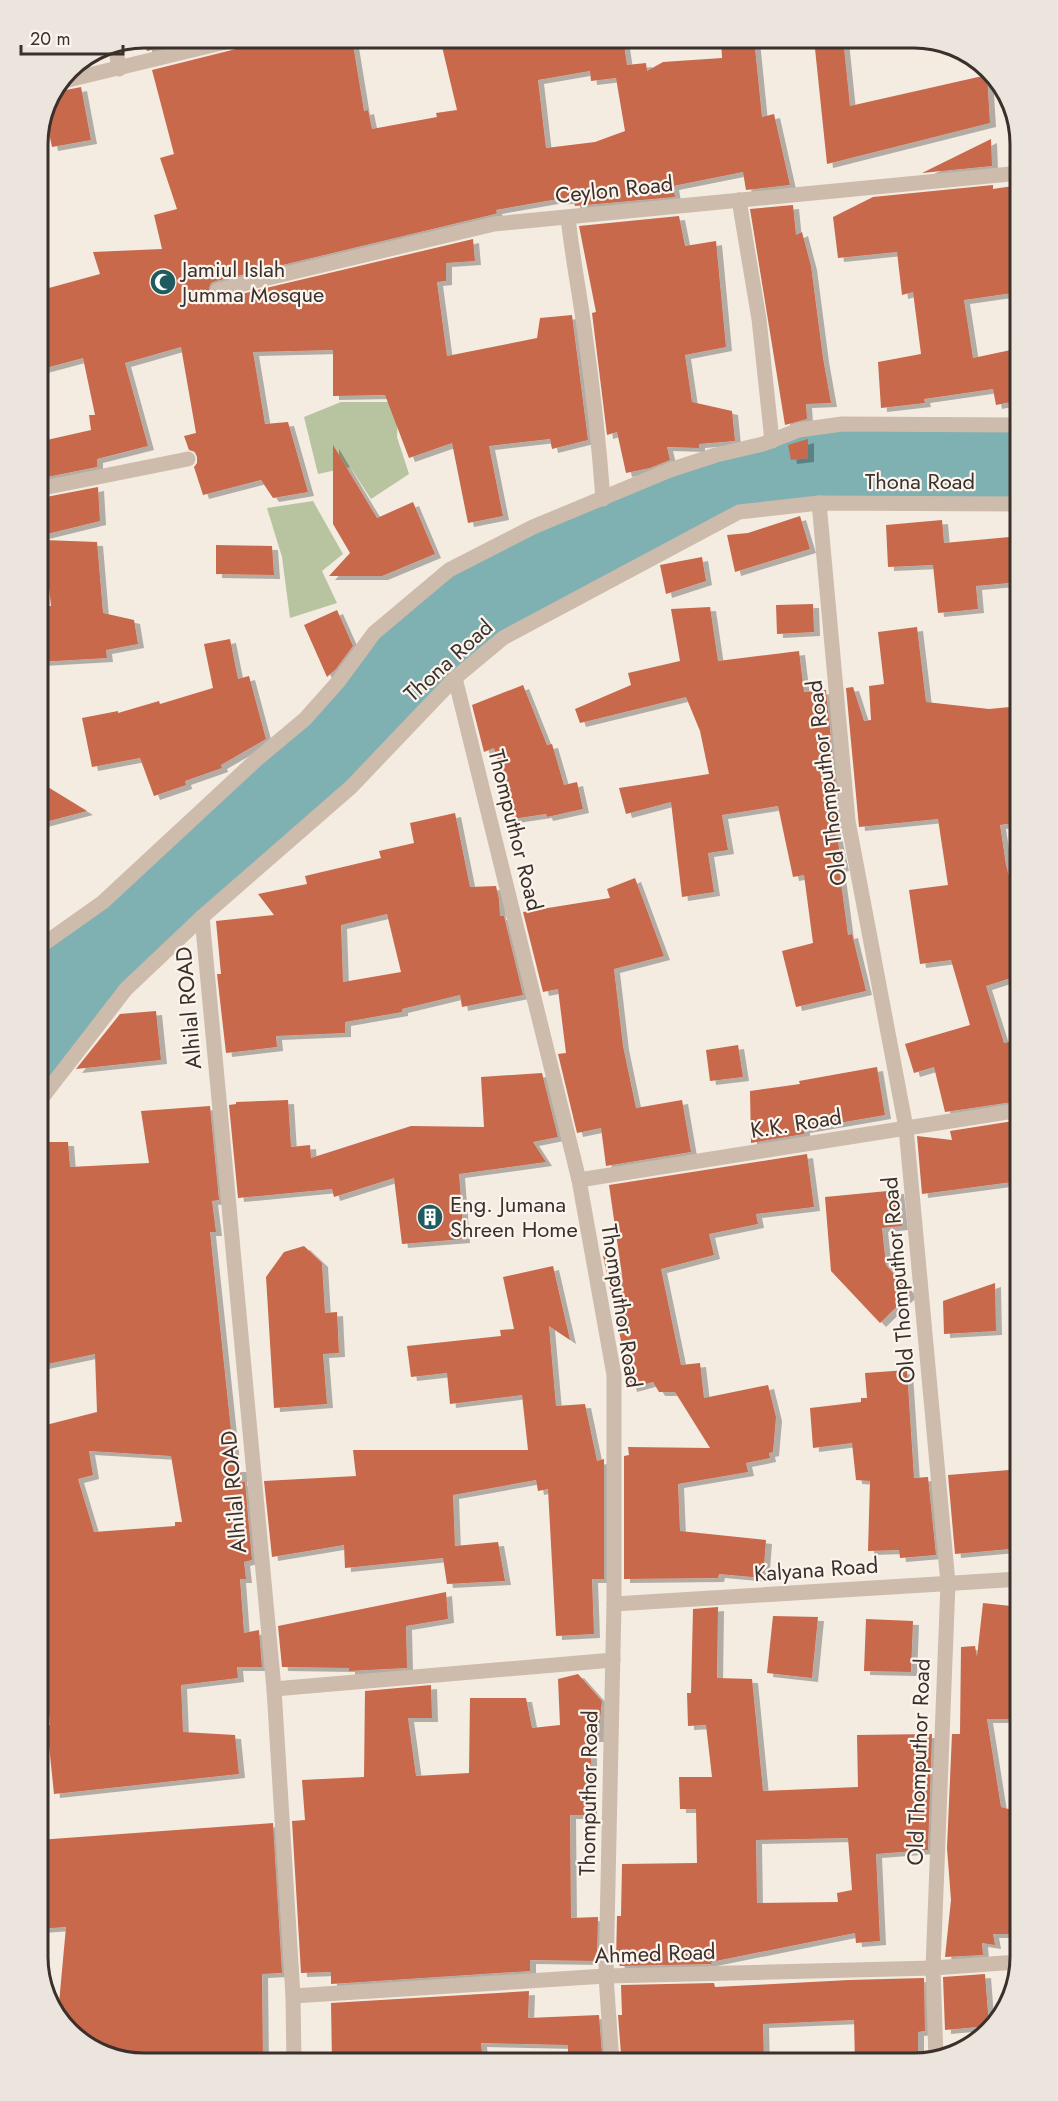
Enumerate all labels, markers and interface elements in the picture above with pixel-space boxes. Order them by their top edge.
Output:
scale bar [21,18,123,56]
text: 20 m [30,26,70,52]
street label: Ceylon Road [553,167,675,211]
place label: Jamiul Islah Jumma Mosque [179,253,324,310]
mosque icon: Jamiul Islah Jumma Mosque [148,267,178,297]
street label: Thona Road [865,465,975,497]
street label: Thona Road [396,611,500,709]
street label: Old Thomputhor Road [798,678,854,888]
street label: Thomputhor Road [480,746,552,914]
street label: Alhilal ROAD [167,945,209,1071]
street label: K.K. Road [748,1100,844,1146]
street label: Old Thomputhor Road [873,1175,923,1385]
place label: Eng. Jumana Shreen Home [450,1188,578,1245]
building icon: Eng. Jumana Shreen Home [415,1202,445,1232]
street label: Thomputhor Road [593,1222,651,1390]
street label: Alhilal ROAD [212,1429,254,1555]
street label: Kalyana Road [753,1549,879,1589]
street label: Old Thomputhor Road [898,1658,938,1866]
street label: Thomputhor Road [571,1710,605,1876]
street label: Ahmed Road [594,1935,716,1971]

